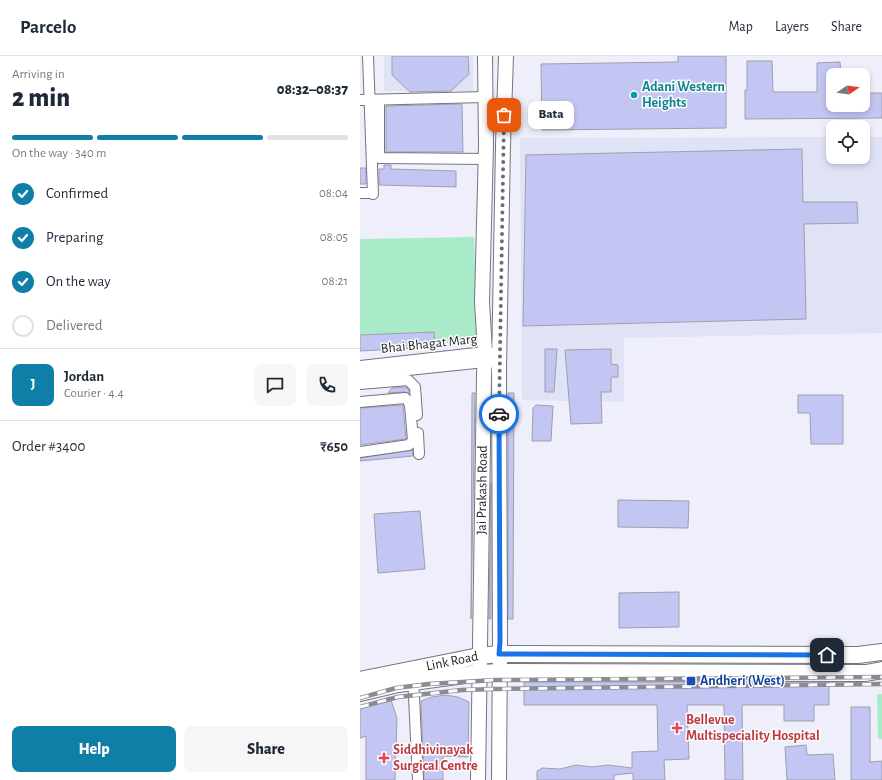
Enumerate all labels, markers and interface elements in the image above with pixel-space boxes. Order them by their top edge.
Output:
text: Parcelo [20,18,76,37]
text: Map [728,20,753,34]
text: Layers [775,20,809,34]
text: Share [831,20,862,34]
text: Arriving in [12,68,65,81]
north arrow [826,68,870,112]
map controls [826,68,870,164]
place label: Adani Western Heights [642,80,725,110]
text: 08:32–08:37 [277,82,348,97]
text: 2 min [12,85,70,111]
marker: Adani Western Heights [629,90,639,100]
pin [487,98,521,132]
callout: Bata [528,101,574,129]
icon: bag [493,104,515,126]
text: Bata [538,108,564,121]
button: locate [826,120,870,164]
text: On the way · 340 m [12,147,106,160]
icon: check [12,183,34,205]
text: Confirmed [46,186,108,201]
text: 08:04 [319,187,348,200]
icon: check [12,227,34,249]
text: Preparing [46,230,103,245]
text: 08:05 [320,231,348,244]
icon: check [12,271,34,293]
text: On the way [46,274,111,289]
text: 08:21 [322,275,348,288]
text: Delivered [46,318,103,333]
street label: Bhai Bhagat Marg [380,332,478,356]
button: chat [254,364,296,406]
button: phone [306,364,348,406]
text: Jordan [64,369,104,384]
text: J [30,377,36,392]
text: Courier · 4.4 [64,387,124,400]
courier [479,394,519,434]
icon: car [488,403,510,425]
text: Order #3400 [12,439,85,454]
text: ₹650 [320,439,348,454]
street label: Jai Prakash Road [475,445,490,535]
pin [810,638,844,672]
icon: home [816,644,838,666]
street label: Link Road [425,649,480,674]
place label: Andheri (West) [700,674,785,688]
marker: Andheri (West) [685,675,697,687]
place label: Bellevue Multispeciality Hospital [686,713,820,743]
marker: Bellevue Multispeciality Hospital [671,722,683,734]
button: Help [12,726,176,772]
button: Share [184,726,348,772]
place label: Siddhivinayak Surgical Centre [393,743,478,773]
marker: Siddhivinayak Surgical Centre [378,752,390,764]

